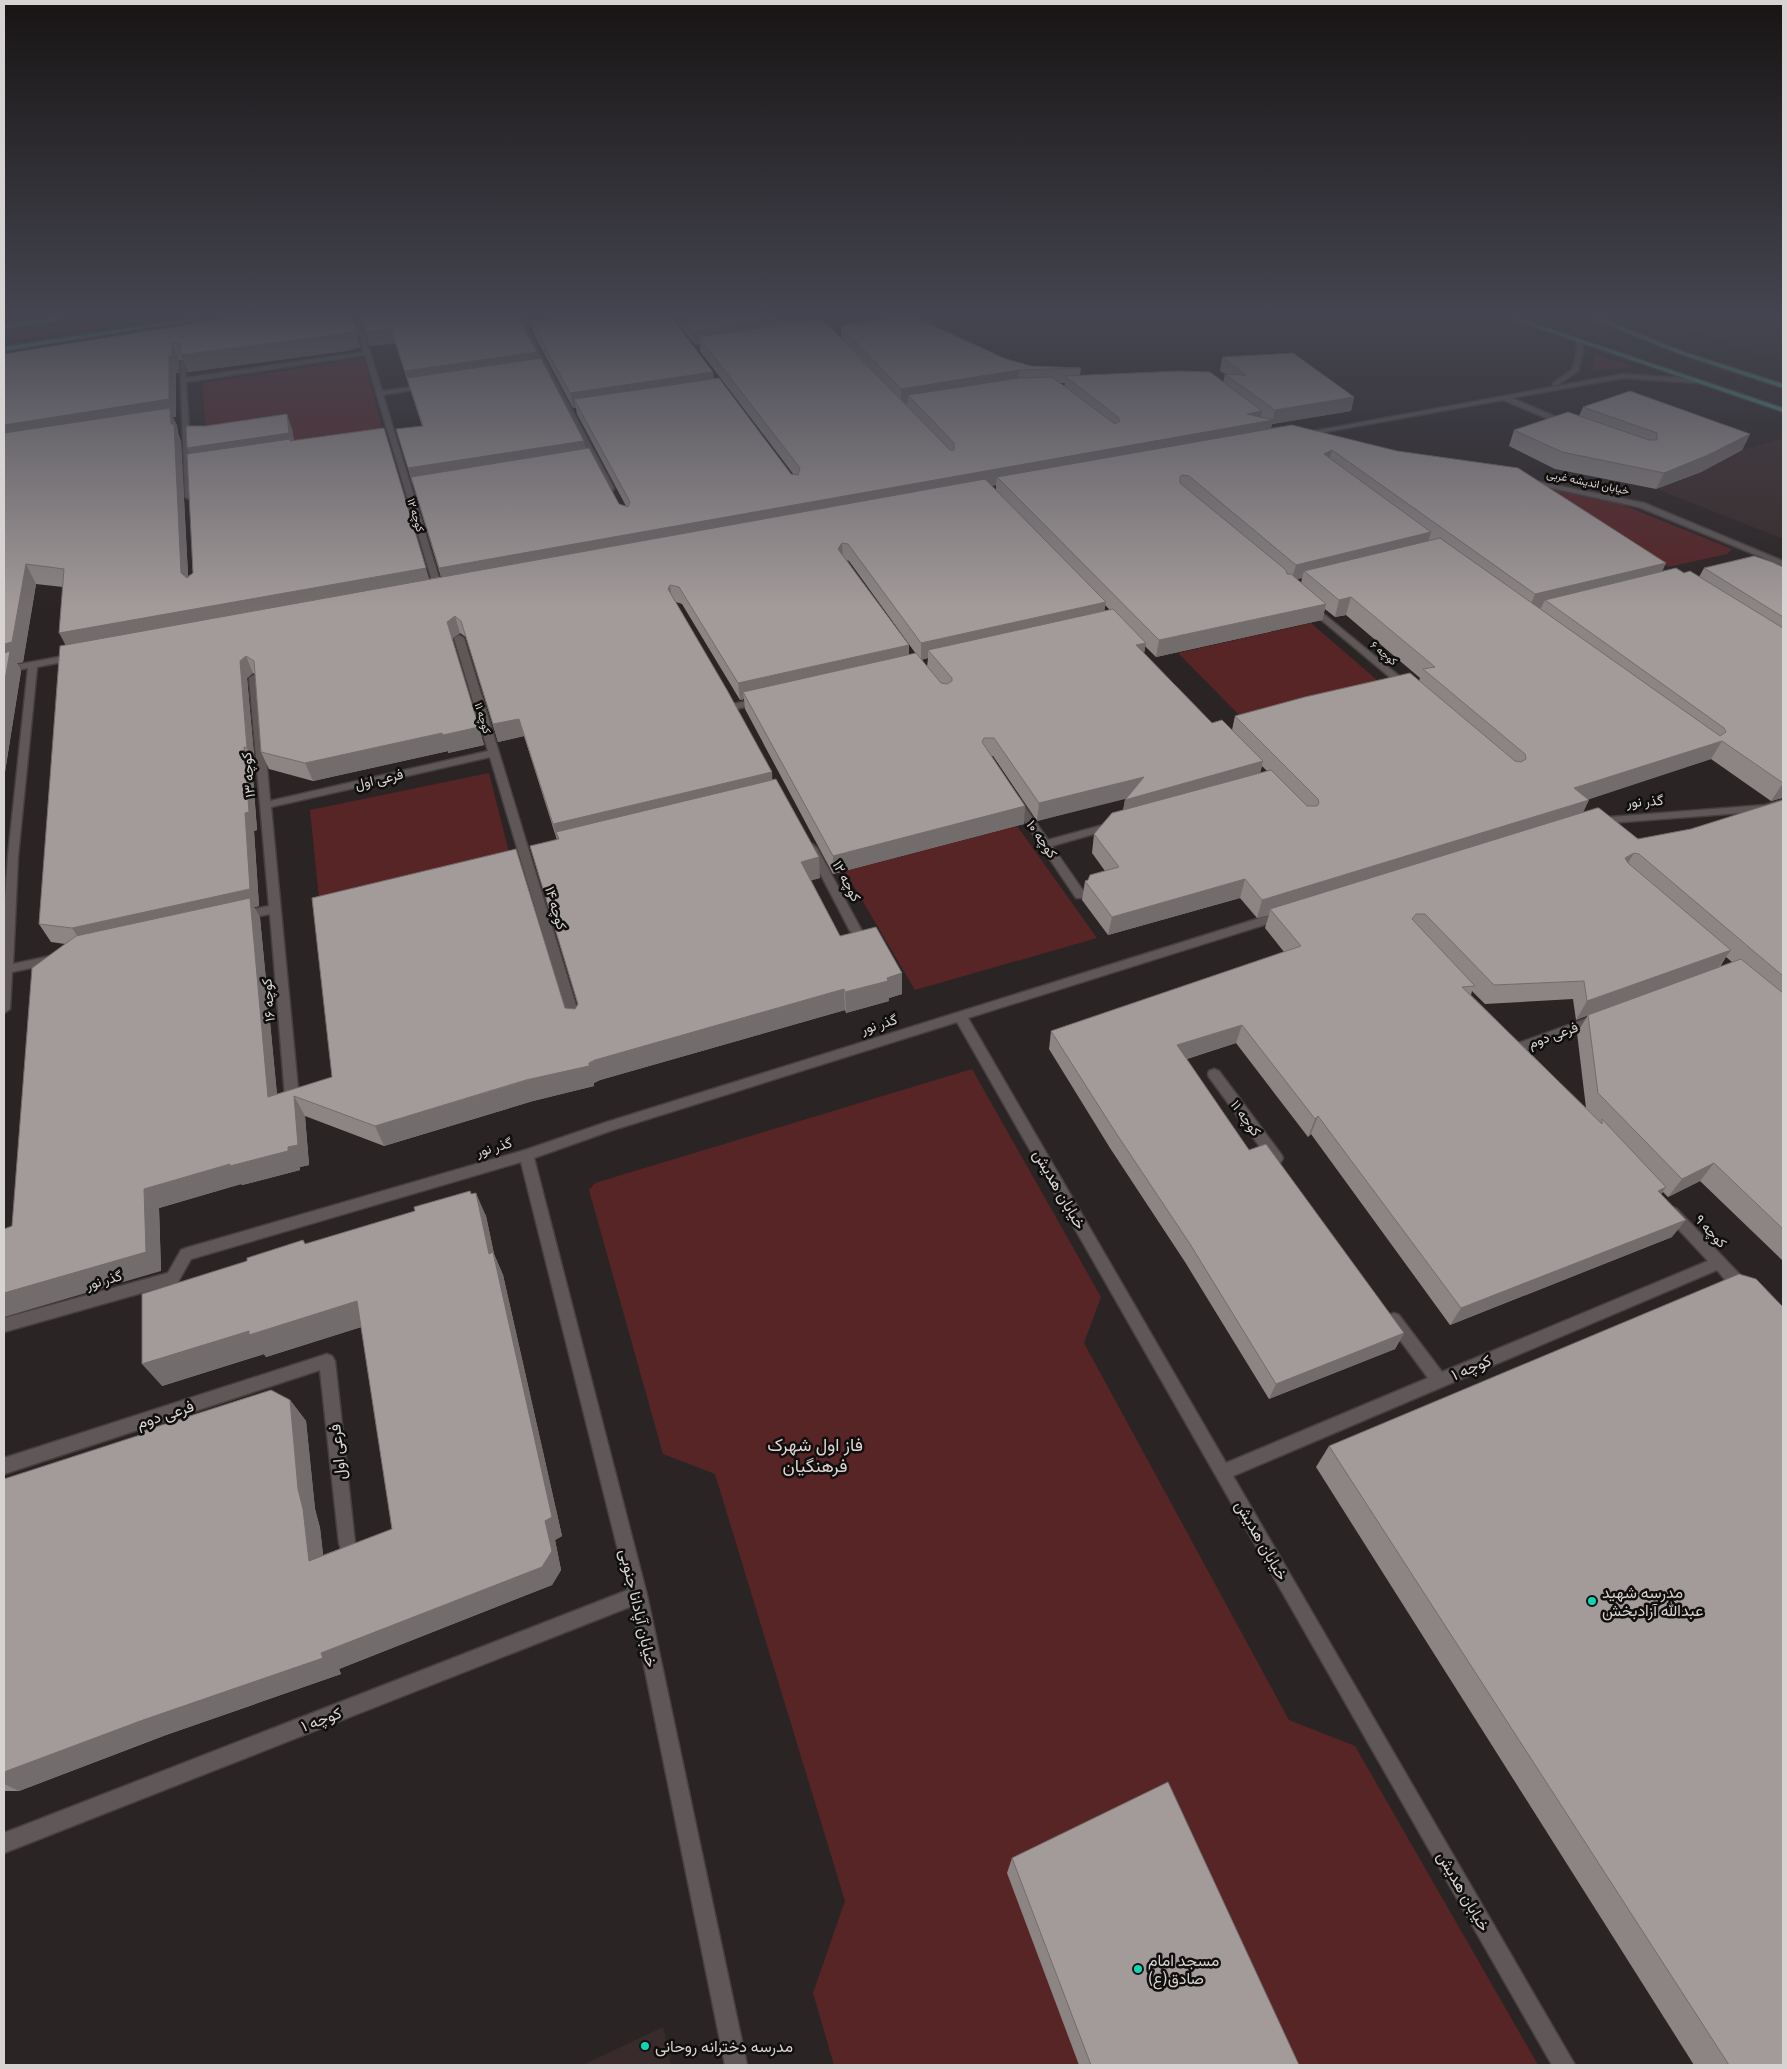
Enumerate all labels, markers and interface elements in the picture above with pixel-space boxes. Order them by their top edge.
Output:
street label: خیابان اندیشه غربی [1545,467,1630,498]
street label: کوچه ۱۲ [403,497,427,534]
street label: کوچه ۶ [1367,638,1400,669]
street label: کوچه ۱۱ [471,701,493,736]
street label: کوچه ۱۳ [238,751,260,798]
street label: فرعی اول [353,766,405,794]
street label: گذر نور [1625,792,1664,811]
street label: کوچه ۱۰ [1022,817,1061,862]
street label: کوچه ۱۲ [828,858,864,905]
street label: کوچه ۱۴ [540,884,570,932]
street label: کوچه ۱۶ [258,978,280,1022]
street label: گذر نور [858,1011,899,1038]
street label: فرعی دوم [1526,1019,1580,1052]
street label: کوچه ۱۱ [1226,1097,1264,1140]
street label: گذر نور [473,1134,514,1161]
street label: خیابان هدیش [1028,1146,1090,1233]
street label: کوچه ۹ [1690,1211,1730,1252]
street label: گذر نور [83,1267,124,1294]
street label: کوچه ۱ [1448,1351,1495,1386]
street label: فرعی دوم [134,1396,197,1434]
street label: فرعی اول [325,1423,351,1481]
district label: فاز اول شهرک فرهنگیان [767,1434,863,1477]
street label: خیابان هدیش [1230,1497,1292,1584]
street label: خیابان آپادانا جنوبی [614,1547,661,1670]
place label: مدرسه شهید عبدالله آزادبخش [1602,1583,1703,1621]
marker: مدرسه شهید عبدالله آزادبخش [1586,1595,1598,1607]
street label: کوچه ۱ [298,1703,345,1738]
street label: خیابان هدیش [1432,1848,1494,1935]
place label: مسجد امام صادق(ع) [1148,1951,1219,1990]
marker: مسجد امام صادق(ع) [1132,1963,1144,1975]
place label: مدرسه دخترانه روحانی [655,2037,793,2057]
marker: مدرسه دخترانه روحانی [639,2040,651,2052]

